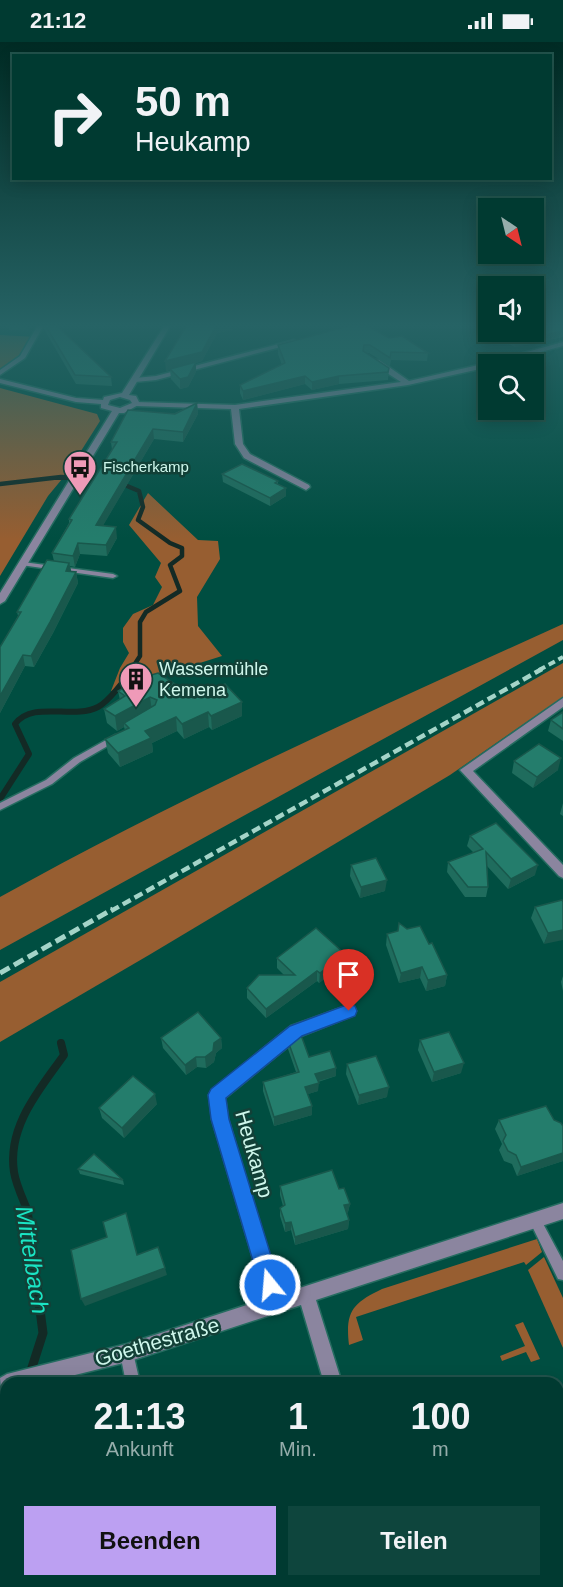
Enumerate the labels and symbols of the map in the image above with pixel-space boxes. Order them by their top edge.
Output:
north arrow [478,198,544,264]
bus stop icon: Fischerkamp [62,449,98,496]
place label: Fischerkamp [103,458,189,475]
place label: Wassermühle Kemena [159,659,268,700]
building icon: Wassermühle Kemena [118,661,154,708]
pin [323,949,374,1011]
street label: Heukamp [231,1107,278,1200]
water label: Mittelbach [11,1204,54,1316]
position arrow [238,1253,302,1317]
street label: Goethestraße [92,1313,222,1370]

